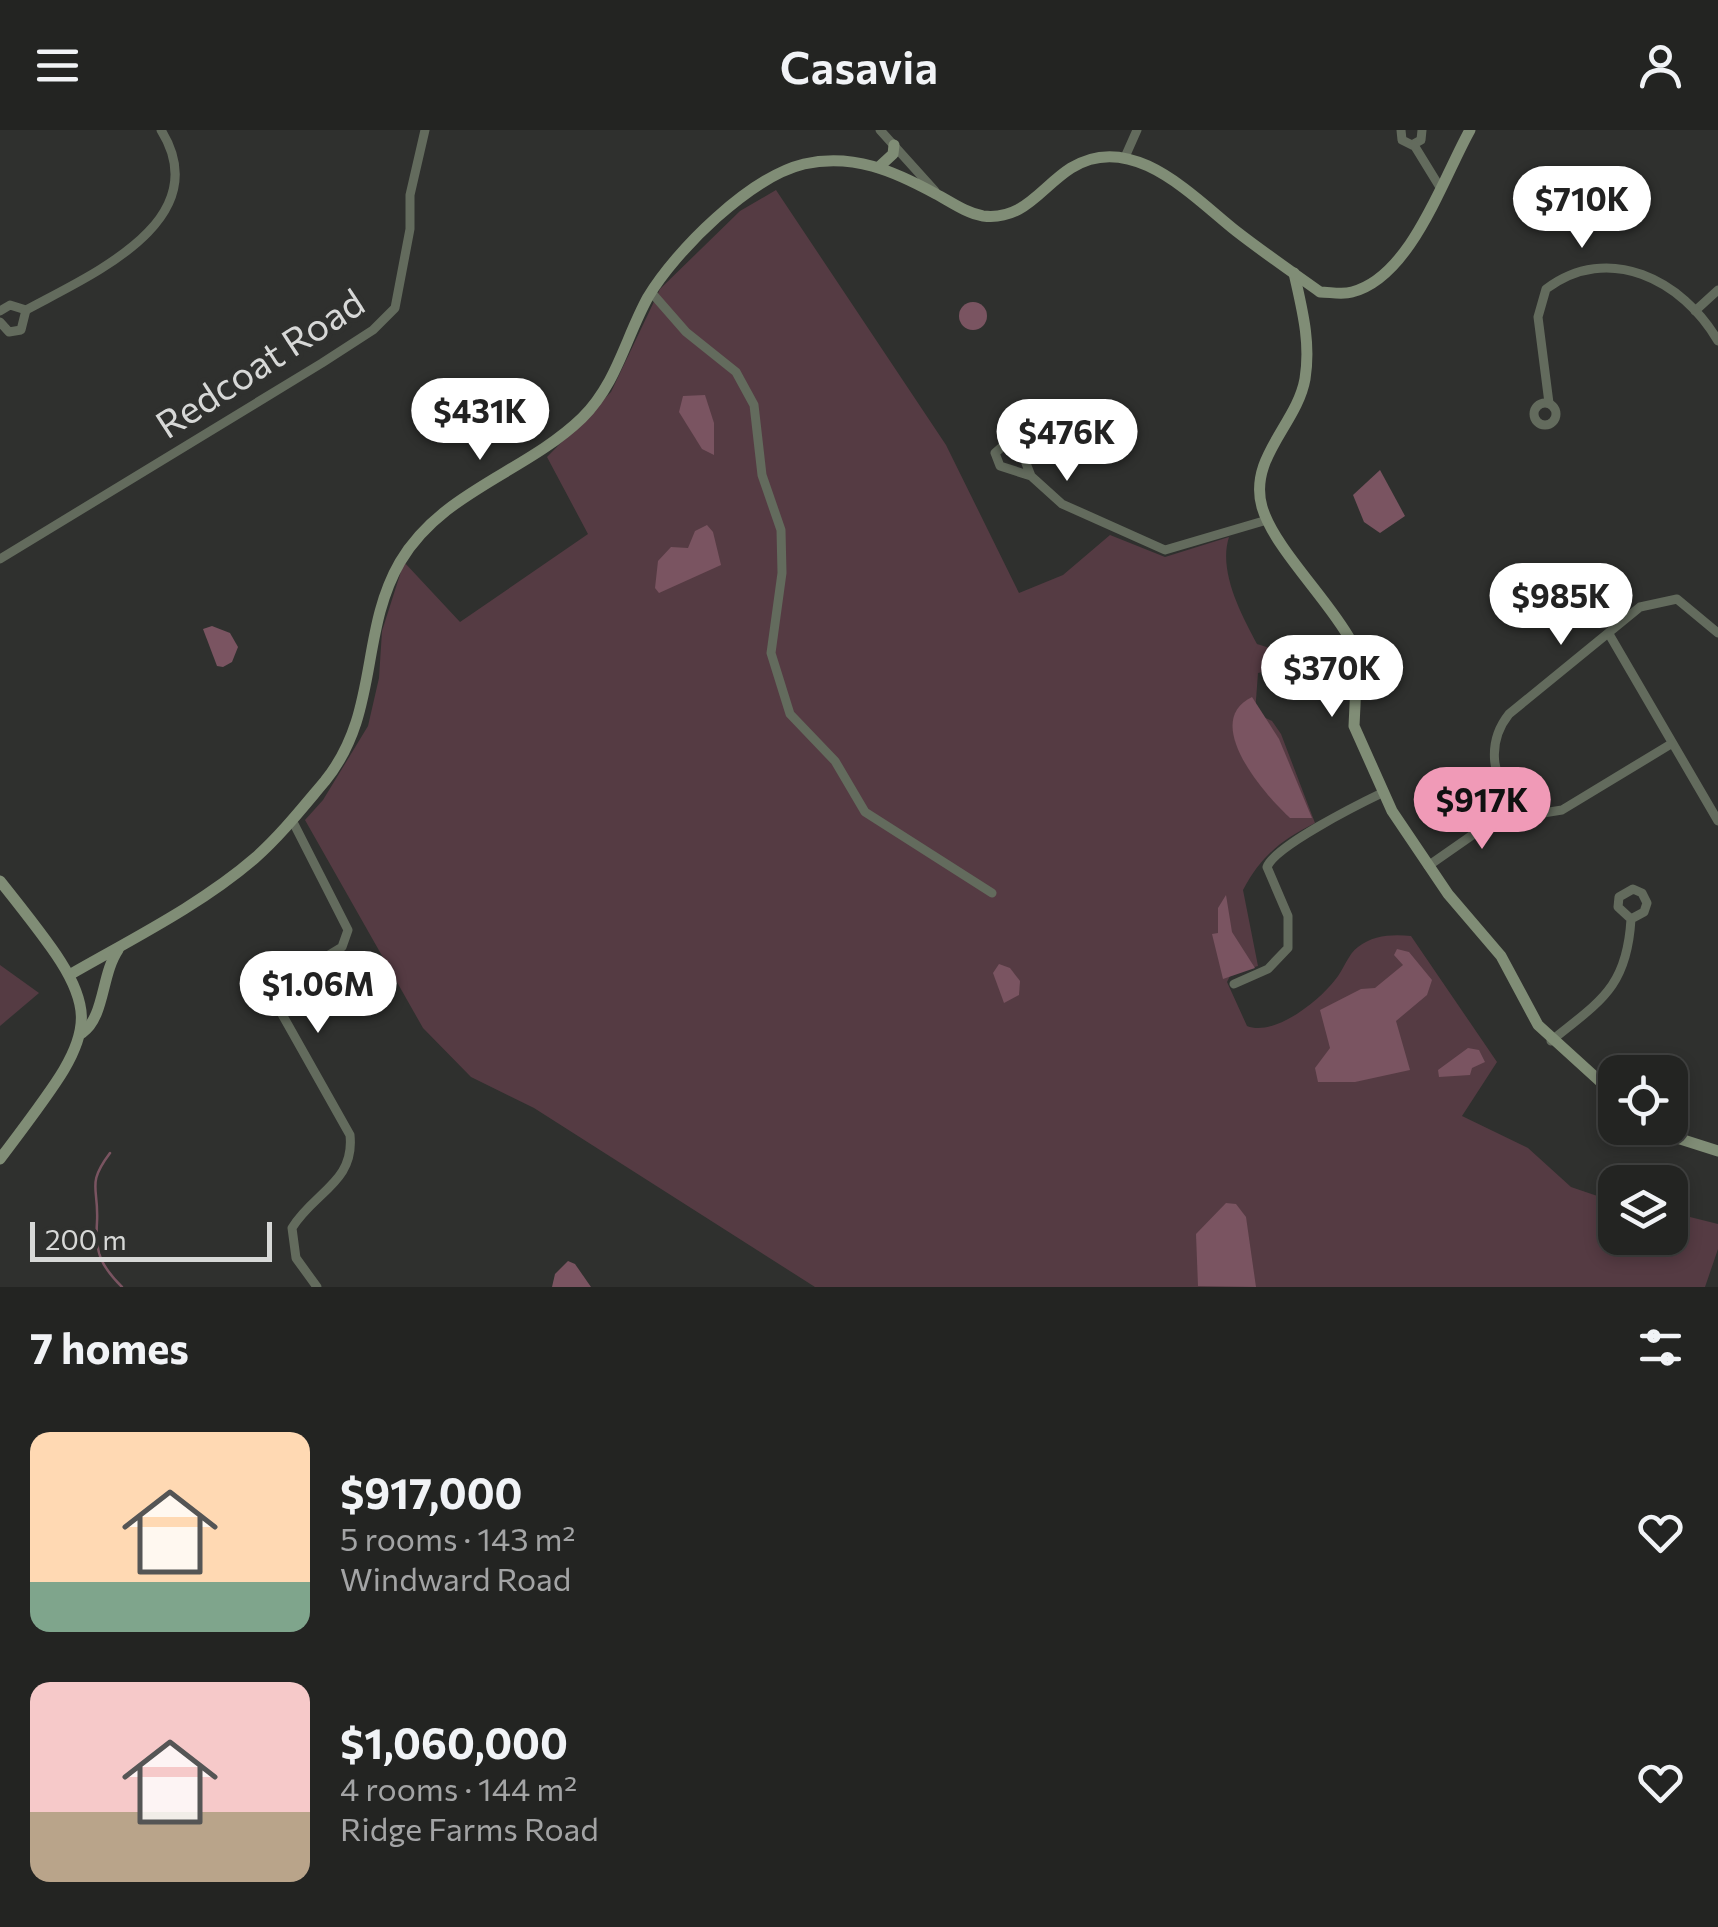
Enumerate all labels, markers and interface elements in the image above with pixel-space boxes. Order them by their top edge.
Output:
icon: menu [30,38,85,93]
text: Casavia [780,38,938,93]
icon: person [1633,38,1688,93]
pin: $710K [1512,166,1652,251]
text: $710K [1535,178,1629,218]
street label: Redcoat Road [146,277,372,447]
pin: $431K [410,378,550,463]
text: $431K [433,390,527,430]
pin: $476K [997,399,1137,484]
text: $476K [1019,411,1115,451]
pin: $985K [1491,563,1631,648]
text: $985K [1512,575,1610,615]
pin: $370K [1262,635,1402,720]
text: $370K [1283,647,1381,687]
pin: $917K [1412,767,1552,852]
text: $917K [1436,779,1528,819]
pin: $1.06M [237,951,399,1036]
text: $1.06M [262,963,374,1003]
map controls [1598,1055,1688,1255]
button: locate [1598,1055,1688,1145]
button: layers [1598,1165,1688,1255]
scale bar [30,1217,272,1262]
text: 200 m [45,1222,127,1256]
icon: filters [1633,1320,1688,1375]
text: 7 homes [30,1321,189,1373]
text: $917,000 [340,1466,522,1518]
icon: home [110,1472,230,1592]
icon: heart [1633,1505,1688,1560]
text: 5 rooms · 143 m² [340,1518,575,1558]
text: Windward Road [340,1558,571,1598]
text: $1,060,000 [340,1716,568,1768]
icon: home [110,1722,230,1842]
icon: heart [1633,1755,1688,1810]
text: 4 rooms · 144 m² [340,1768,577,1808]
text: Ridge Farms Road [340,1808,599,1848]

